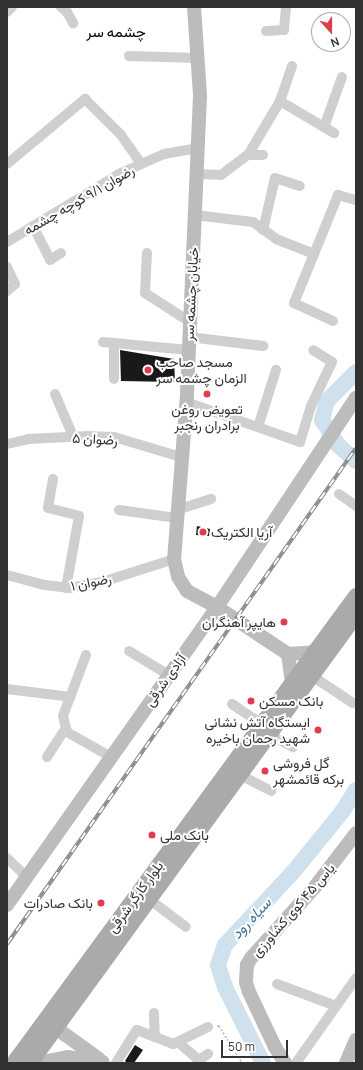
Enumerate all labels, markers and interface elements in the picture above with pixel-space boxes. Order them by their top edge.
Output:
north arrow [311,12,351,52]
district label: چشمه سر [86,23,146,41]
text: N [329,34,341,51]
street label: رضوان ۹/۱ کوچه چشمه [21,162,137,238]
street label: خیابان چشمه سر [180,247,202,341]
place label: مسجد صاحب الزمان چشمه سر [156,354,247,386]
marker: مسجد صاحب الزمان چشمه سر [143,365,153,375]
marker: تعویض روغن برادران رنجبر [202,389,212,399]
place label: تعویض روغن برادران رنجبر [171,401,243,434]
street label: رضوان ۵ [72,429,118,449]
place label: آریا الکتریک [211,524,272,540]
marker: آریا الکتریک [198,527,208,537]
street label: رضوان ۱ [69,570,113,594]
place label: هایپر آهنگران [202,614,276,630]
marker: هایپر آهنگران [279,617,289,627]
street label: آزادی شرقی [141,650,189,710]
place label: بانک مسکن [259,693,323,709]
marker: بانک مسکن [246,696,256,706]
place label: ایستگاه آتش نشانی شهید رحمان باخیره [204,714,310,746]
marker: ایستگاه آتش نشانی شهید رحمان باخیره [313,725,323,735]
place label: گل فروشی برکه قائمشهر [273,755,344,788]
marker: گل فروشی برکه قائمشهر [260,766,270,776]
place label: بانک ملی [160,827,209,843]
marker: بانک ملی [147,830,157,840]
street label: بلوار کارگر شرقی [103,858,167,936]
street label: یاس ۴۵ کوی کشاورزی [248,860,338,960]
water label: سیاه رود [227,894,275,942]
place label: بانک صادرات [24,895,93,911]
marker: بانک صادرات [96,898,106,908]
scale bar [223,1032,290,1058]
text: 50 m [228,1038,255,1055]

